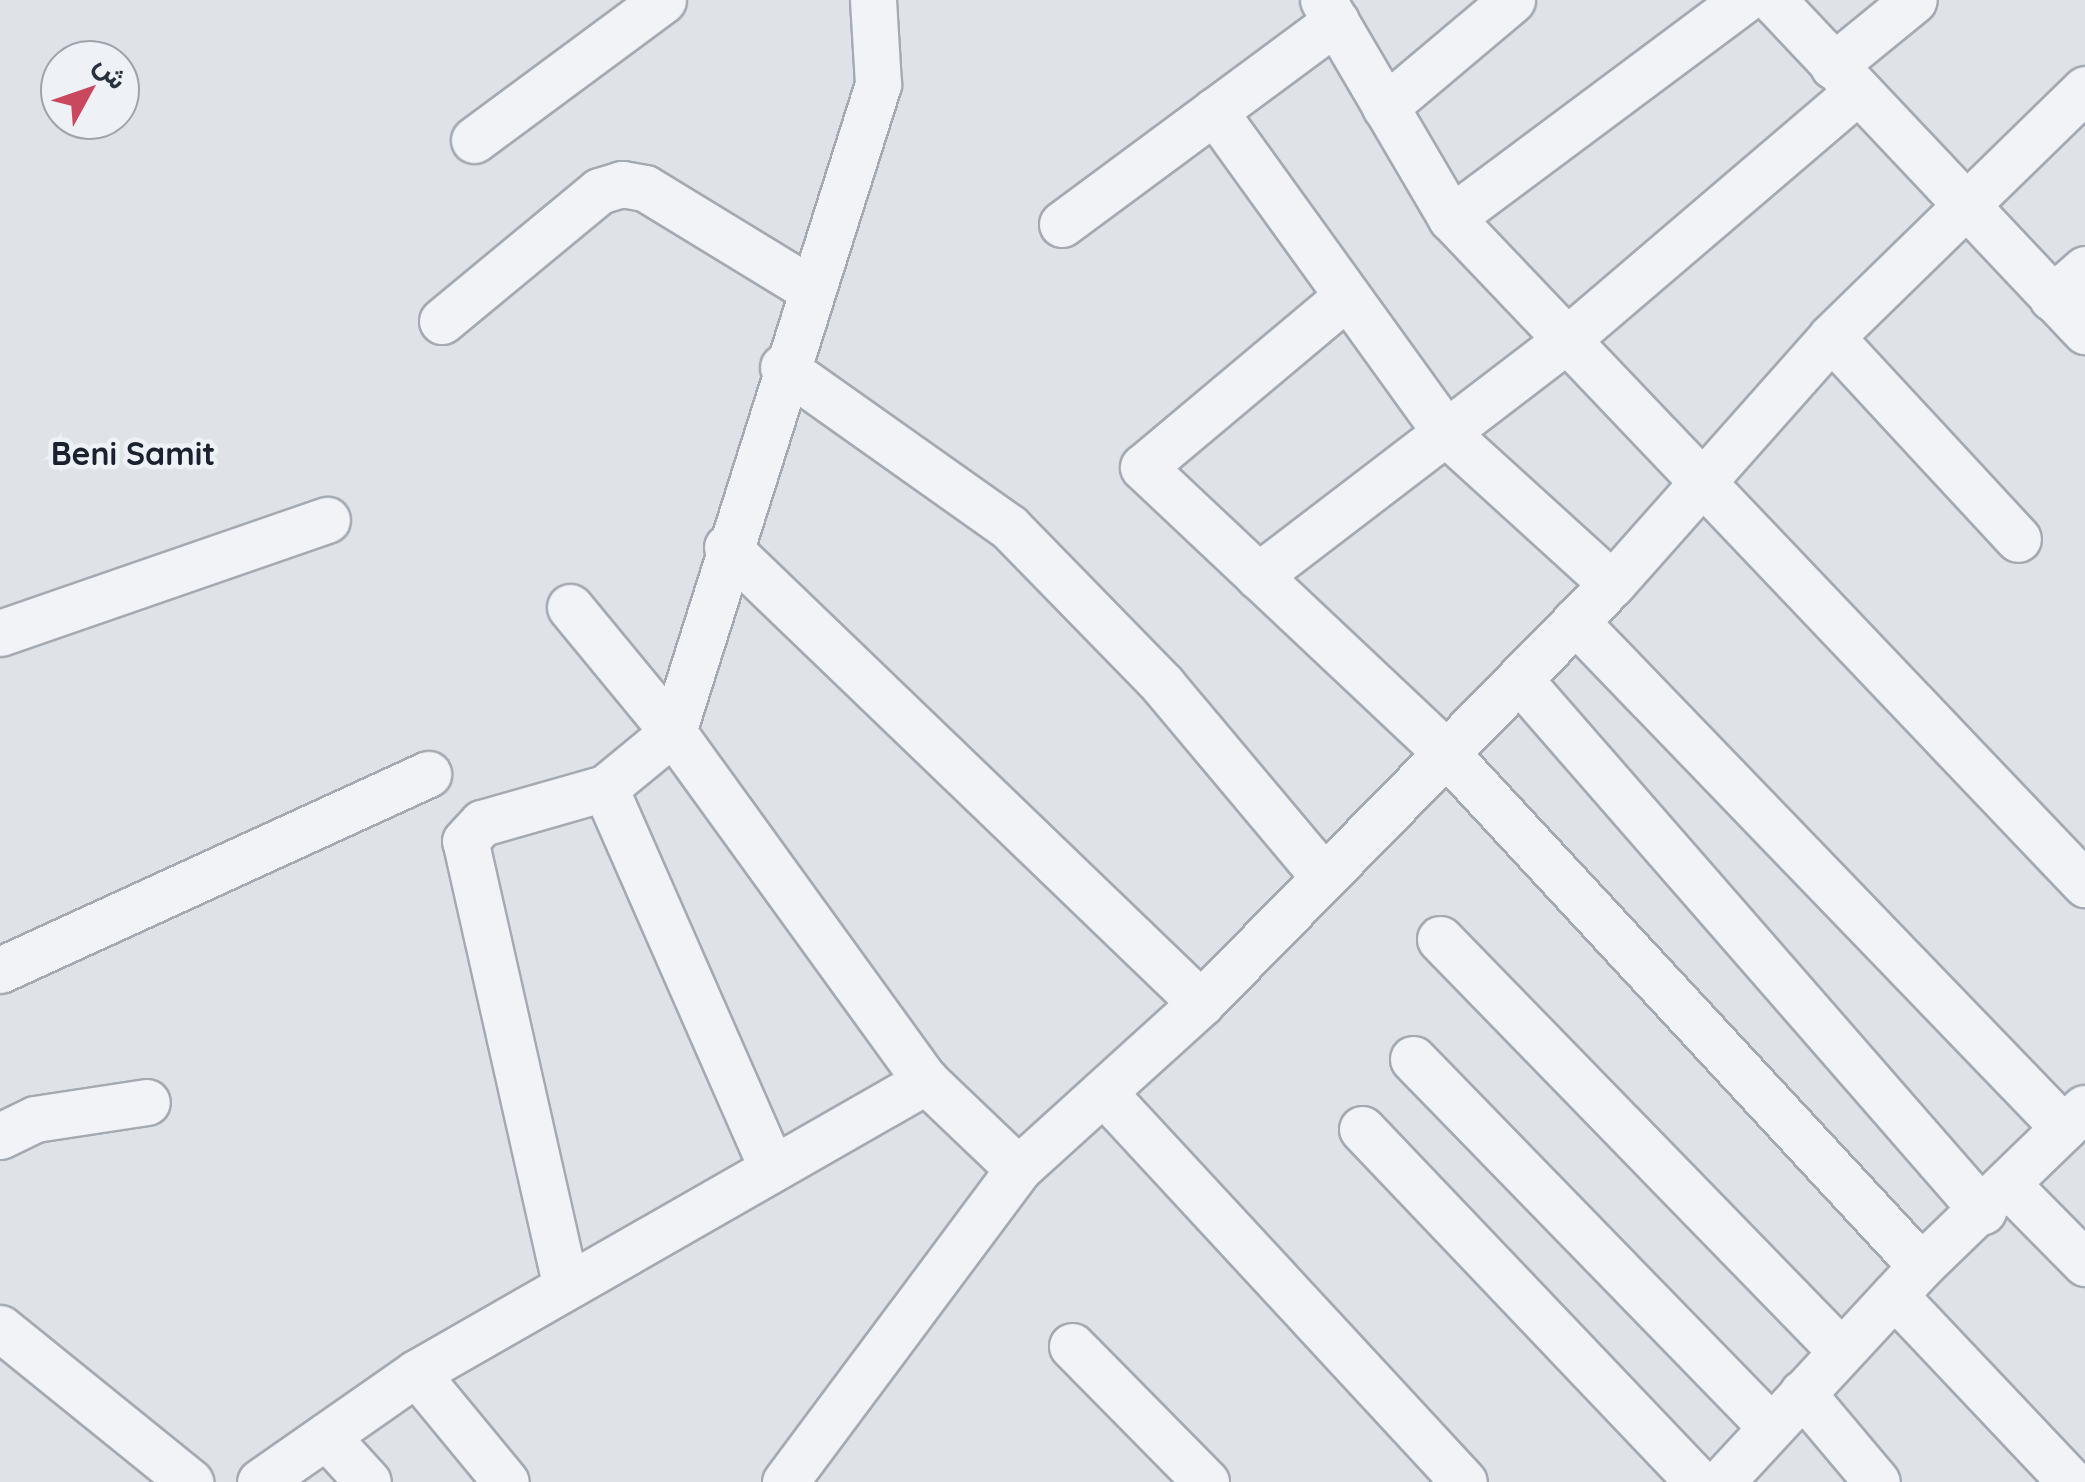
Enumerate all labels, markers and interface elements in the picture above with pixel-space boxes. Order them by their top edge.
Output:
north arrow [40,40,140,140]
text: ش [88,48,136,96]
district label: Beni Samit [51,434,215,472]

